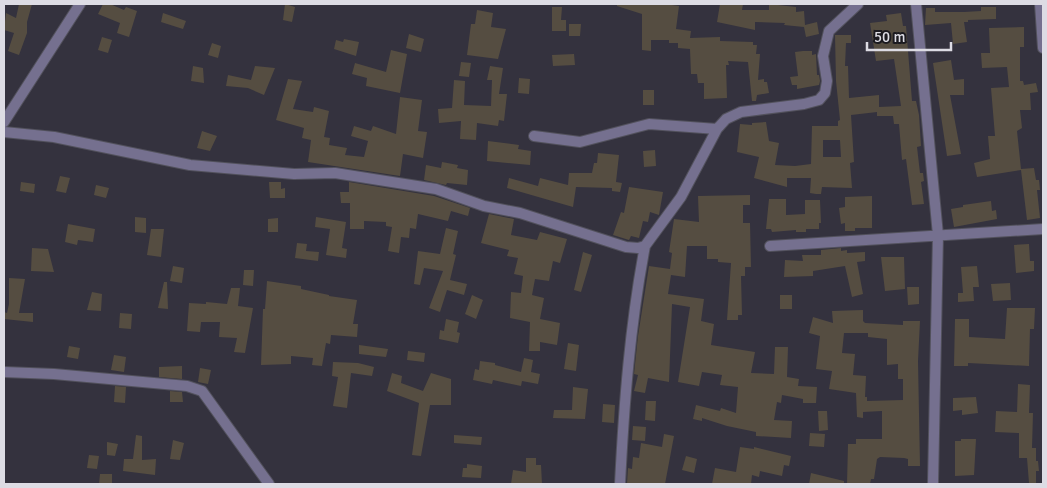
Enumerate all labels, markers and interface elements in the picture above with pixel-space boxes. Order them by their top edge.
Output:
scale bar [867,20,951,52]
text: 50 m [874,28,905,46]

